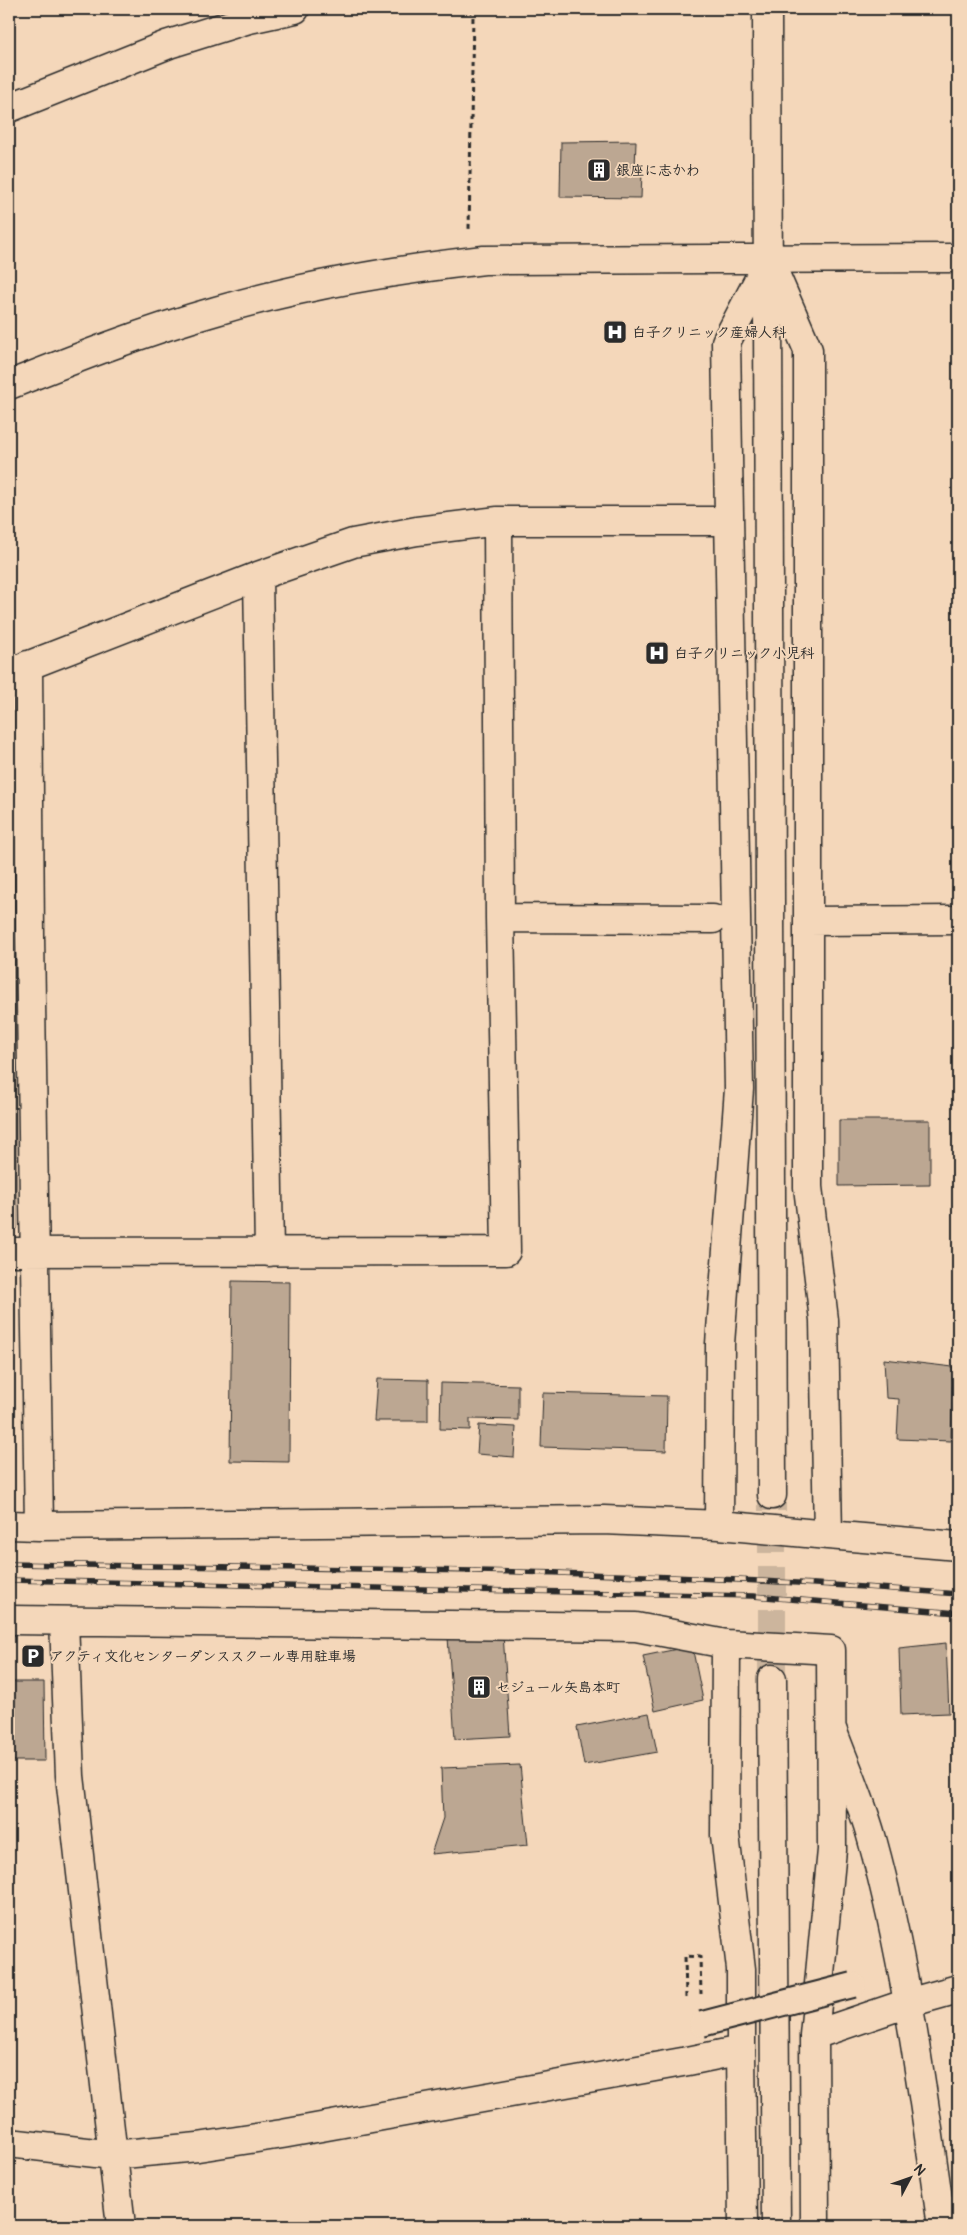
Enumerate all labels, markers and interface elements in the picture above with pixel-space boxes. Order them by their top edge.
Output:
building icon: 銀座に志かわ [586,157,612,183]
place label: 銀座に志かわ [616,162,700,179]
hospital icon: 白子クリニック産婦人科 [602,319,628,345]
place label: 白子クリニック産婦人科 [632,324,787,341]
hospital icon: 白子クリニック小児科 [644,640,670,666]
place label: 白子クリニック小児科 [674,645,815,662]
parking icon: アクティ文化センターダンススクール専用駐車場 [20,1643,46,1669]
place label: アクティ文化センターダンススクール専用駐車場 [50,1648,356,1665]
building icon: セジュール矢島本町 [466,1674,492,1700]
place label: セジュール矢島本町 [496,1679,620,1696]
north arrow [884,2152,934,2202]
text: N [910,2161,929,2179]

